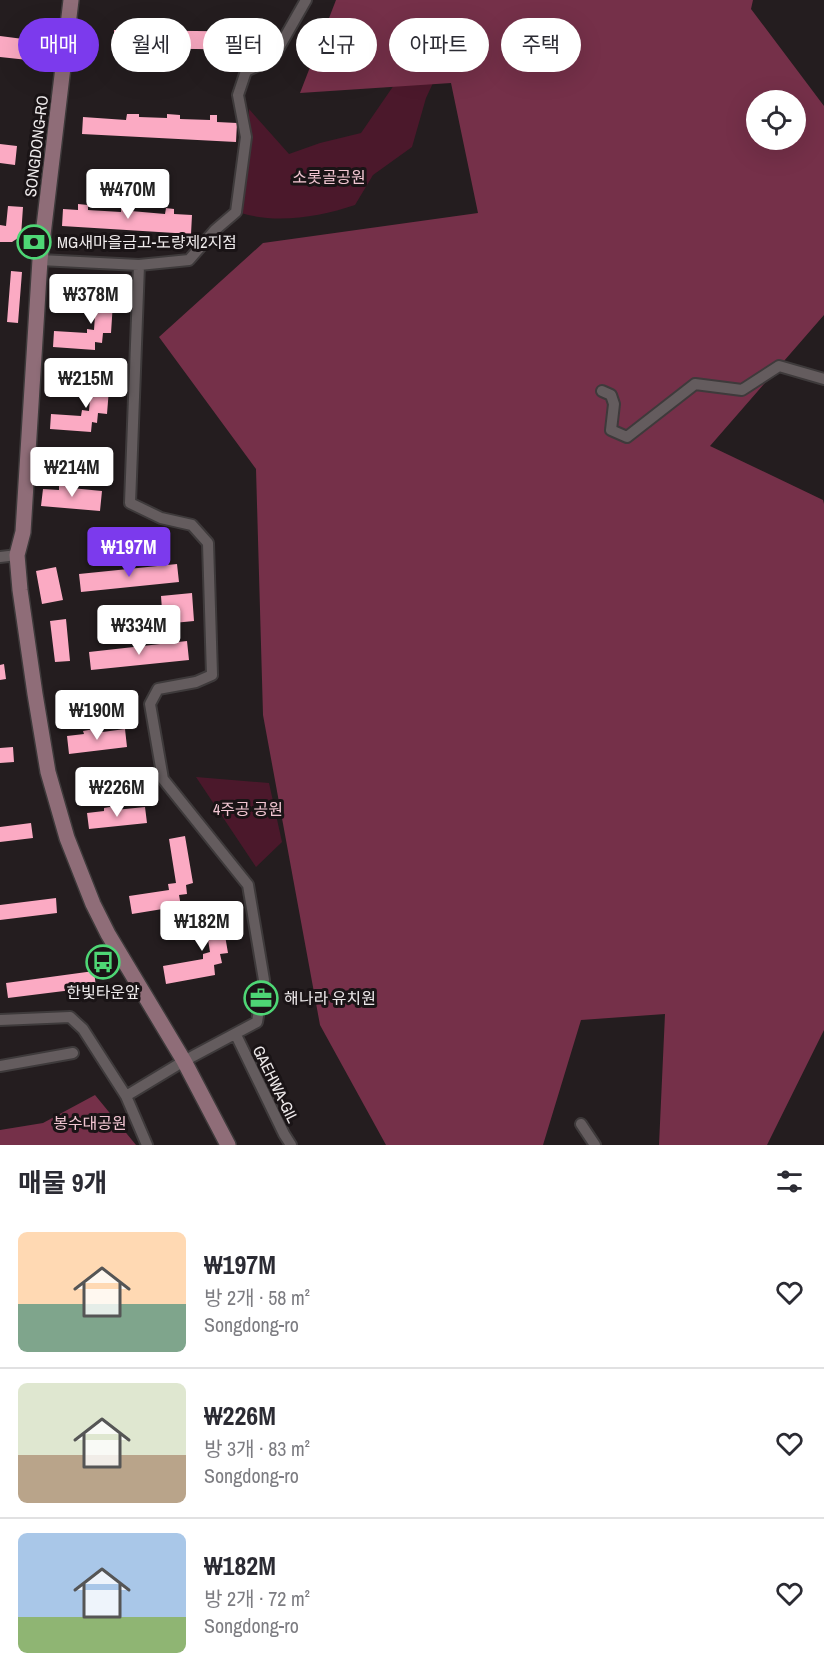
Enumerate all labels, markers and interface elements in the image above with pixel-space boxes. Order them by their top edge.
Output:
chip: 매매 [18,18,99,72]
chip: 월세 [111,18,191,72]
chip: 필터 [203,18,284,72]
chip: 신규 [296,18,377,72]
chip: 아파트 [389,18,489,72]
chip: 주택 [501,18,581,72]
map controls [746,90,806,150]
button: locate [746,90,806,150]
street label: SONGDONG-RO [19,94,53,198]
park label: 소롯골공원 [292,166,366,188]
pin: ₩470M [86,169,170,220]
text: ₩470M [100,175,156,202]
bank icon: MG새마을금고-도량제2지점 [16,224,52,260]
place label: MG새마을금고-도량제2지점 [57,231,237,253]
pin: ₩378M [49,274,133,325]
text: ₩378M [63,280,119,307]
pin: ₩215M [44,358,128,409]
text: ₩215M [58,364,114,391]
pin: ₩214M [30,447,114,498]
text: ₩214M [44,453,100,480]
pin: ₩197M [87,527,171,578]
text: ₩197M [101,533,157,560]
pin: ₩334M [97,605,181,656]
text: ₩334M [111,611,167,638]
pin: ₩190M [55,690,139,741]
text: ₩190M [69,696,125,723]
pin: ₩226M [75,767,159,818]
text: ₩226M [89,773,145,800]
park label: 4주공 공원 [213,798,283,820]
pin: ₩182M [160,901,244,952]
text: ₩182M [174,907,230,934]
bus stop icon: 한빛타운앞 [85,944,121,980]
office icon: 해나라 유치원 [243,980,279,1016]
place label: 한빛타운앞 [66,981,140,1003]
place label: 해나라 유치원 [284,987,376,1009]
street label: GAEHWA-GIL [248,1042,304,1127]
park label: 봉수대공원 [53,1112,127,1134]
text: 매물 9개 [18,1165,108,1200]
icon: filters [773,1165,806,1198]
text: ₩197M [204,1247,276,1282]
icon: home [66,1256,138,1328]
icon: heart [773,1276,806,1309]
text: 방 2개 · 58 m² [204,1284,310,1311]
text: Songdong-ro [204,1311,299,1338]
text: ₩226M [204,1398,276,1433]
icon: home [66,1407,138,1479]
icon: heart [773,1427,806,1460]
text: 방 3개 · 83 m² [204,1435,310,1462]
text: Songdong-ro [204,1462,299,1489]
text: ₩182M [204,1548,276,1583]
icon: home [66,1557,138,1629]
icon: heart [773,1577,806,1610]
text: 방 2개 · 72 m² [204,1585,310,1612]
text: Songdong-ro [204,1612,299,1639]

